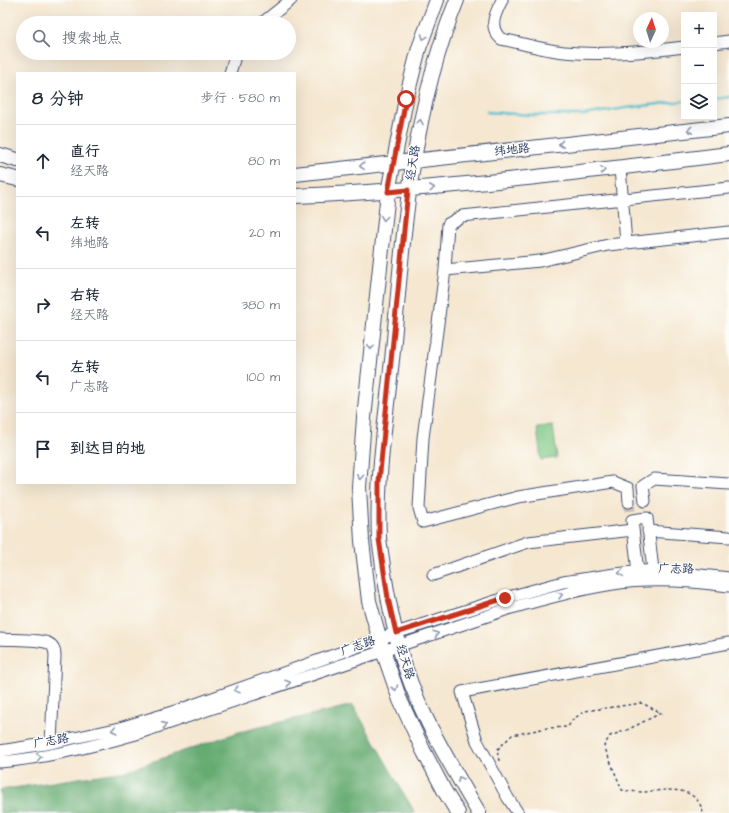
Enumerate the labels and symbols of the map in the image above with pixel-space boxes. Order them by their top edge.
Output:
north arrow [633,12,669,48]
one-way arrow [420,33,428,40]
route start [397,90,415,108]
one-way arrow [416,118,424,125]
one-way arrow [687,125,693,134]
one-way arrow [558,139,564,148]
street label: 纬地路 [493,140,531,160]
street label: 经天路 [402,144,424,182]
one-way arrow [359,161,365,170]
one-way arrow [600,165,606,174]
one-way arrow [429,184,435,193]
one-way arrow [380,215,389,221]
one-way arrow [367,344,376,350]
one-way arrow [355,474,364,480]
street label: 广志路 [658,560,694,578]
one-way arrow [617,569,624,578]
route end [496,589,514,607]
one-way arrow [557,591,563,599]
one-way arrow [432,630,439,638]
street label: 广志路 [338,632,378,660]
street label: 经天路 [392,642,418,682]
one-way arrow [284,680,291,688]
one-way arrow [391,684,399,691]
one-way arrow [234,685,241,693]
one-way arrow [161,721,168,730]
one-way arrow [110,725,117,734]
street label: 广志路 [32,730,70,752]
one-way arrow [36,753,42,762]
one-way arrow [457,776,464,784]

